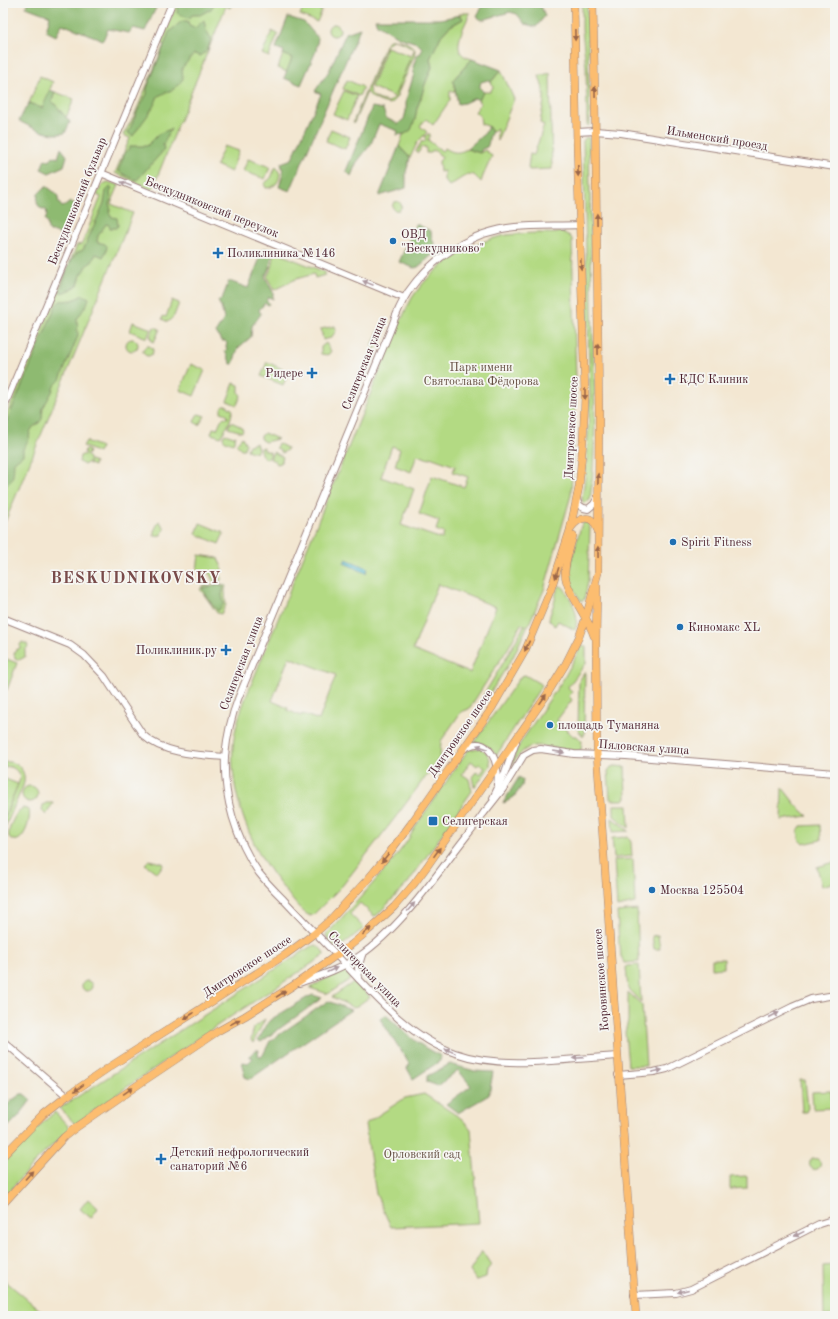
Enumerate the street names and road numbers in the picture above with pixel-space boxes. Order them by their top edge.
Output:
street label: Ильменский проезд [665,125,768,153]
street label: Бескудниковский бульвар [47,136,109,267]
street label: Бескудниковский переулок [143,176,280,240]
street label: Селигерская улица [341,315,389,412]
street label: Дмитровское шоссе [563,376,581,480]
street label: Селигерская улица [218,615,265,712]
street label: Дмитровское шоссе [426,688,496,779]
street label: Пяловская улица [598,739,690,757]
street label: Коровинское шоссе [592,928,612,1032]
street label: Селигерская улица [325,930,403,1010]
street label: Дмитровское шоссе [201,933,294,1000]

